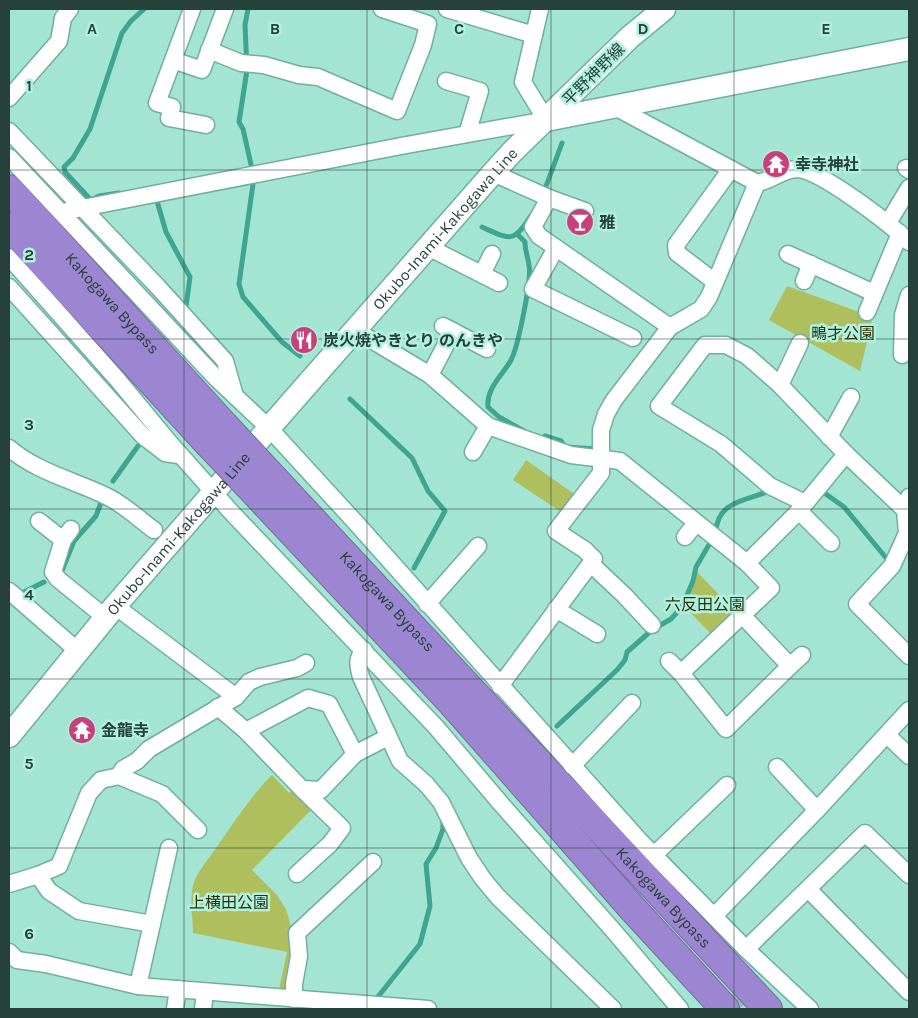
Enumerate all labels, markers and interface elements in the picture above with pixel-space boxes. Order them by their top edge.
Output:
text: A [87,19,97,38]
text: B [270,19,280,38]
text: C [454,19,464,38]
text: D [638,19,649,38]
text: E [821,19,831,38]
street label: 平野神野線 [558,39,628,109]
text: 1 [26,76,32,95]
street label: Okubo-Inami-Kakogawa Line [368,144,521,314]
temple icon: 幸寺神社 [761,149,791,179]
place label: 幸寺神社 [795,155,859,174]
bar icon: 雅 [565,207,595,237]
place label: 雅 [599,213,615,232]
text: 2 [24,245,34,264]
street label: Kakogawa Bypass [61,248,163,358]
park label: 鴫才公園 [811,324,875,343]
restaurant icon: 炭火焼やきとり のんきや [289,325,319,355]
place label: 炭火焼やきとり のんきや [323,331,503,350]
text: 3 [24,415,34,434]
street label: Okubo-Inami-Kakogawa Line [103,448,254,619]
street label: Kakogawa Bypass [336,547,439,656]
text: 4 [24,585,34,604]
park label: 六反田公園 [665,595,745,614]
temple icon: 金龍寺 [67,715,97,745]
place label: 金龍寺 [101,721,149,740]
text: 5 [24,754,34,773]
street label: Kakogawa Bypass [612,843,715,952]
park label: 上横田公園 [189,893,269,912]
text: 6 [24,924,34,943]

